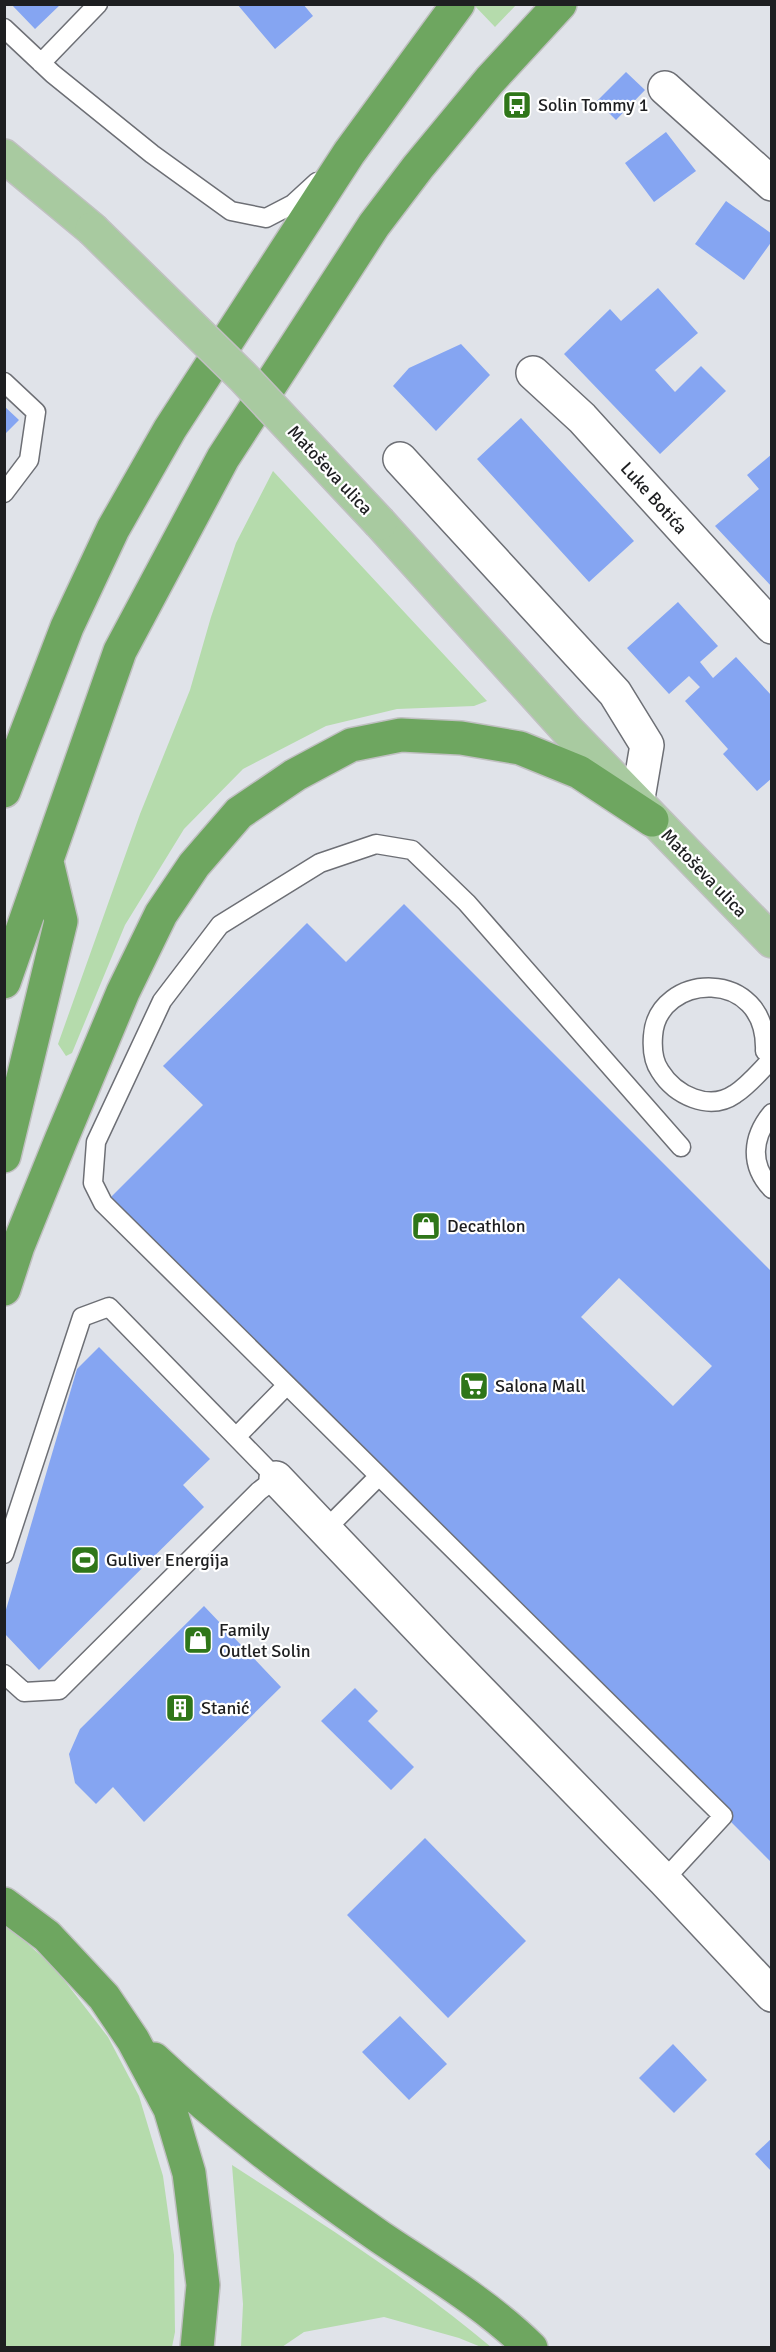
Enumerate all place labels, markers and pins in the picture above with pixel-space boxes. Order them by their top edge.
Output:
bus stop icon: Solin Tommy 1 [501,89,533,121]
place label: Solin Tommy 1 [538,94,648,116]
shop icon: Decathlon [410,1210,442,1242]
place label: Decathlon [447,1215,525,1237]
supermarket icon: Salona Mall [458,1370,490,1402]
place label: Salona Mall [495,1375,586,1397]
sports icon: Guliver Energija [69,1544,101,1576]
place label: Guliver Energija [106,1549,229,1571]
place label: Family Outlet Solin [219,1619,311,1662]
shop icon: Family Outlet Solin [182,1624,214,1656]
building icon: Stanić [164,1692,196,1724]
place label: Stanić [201,1697,250,1719]

